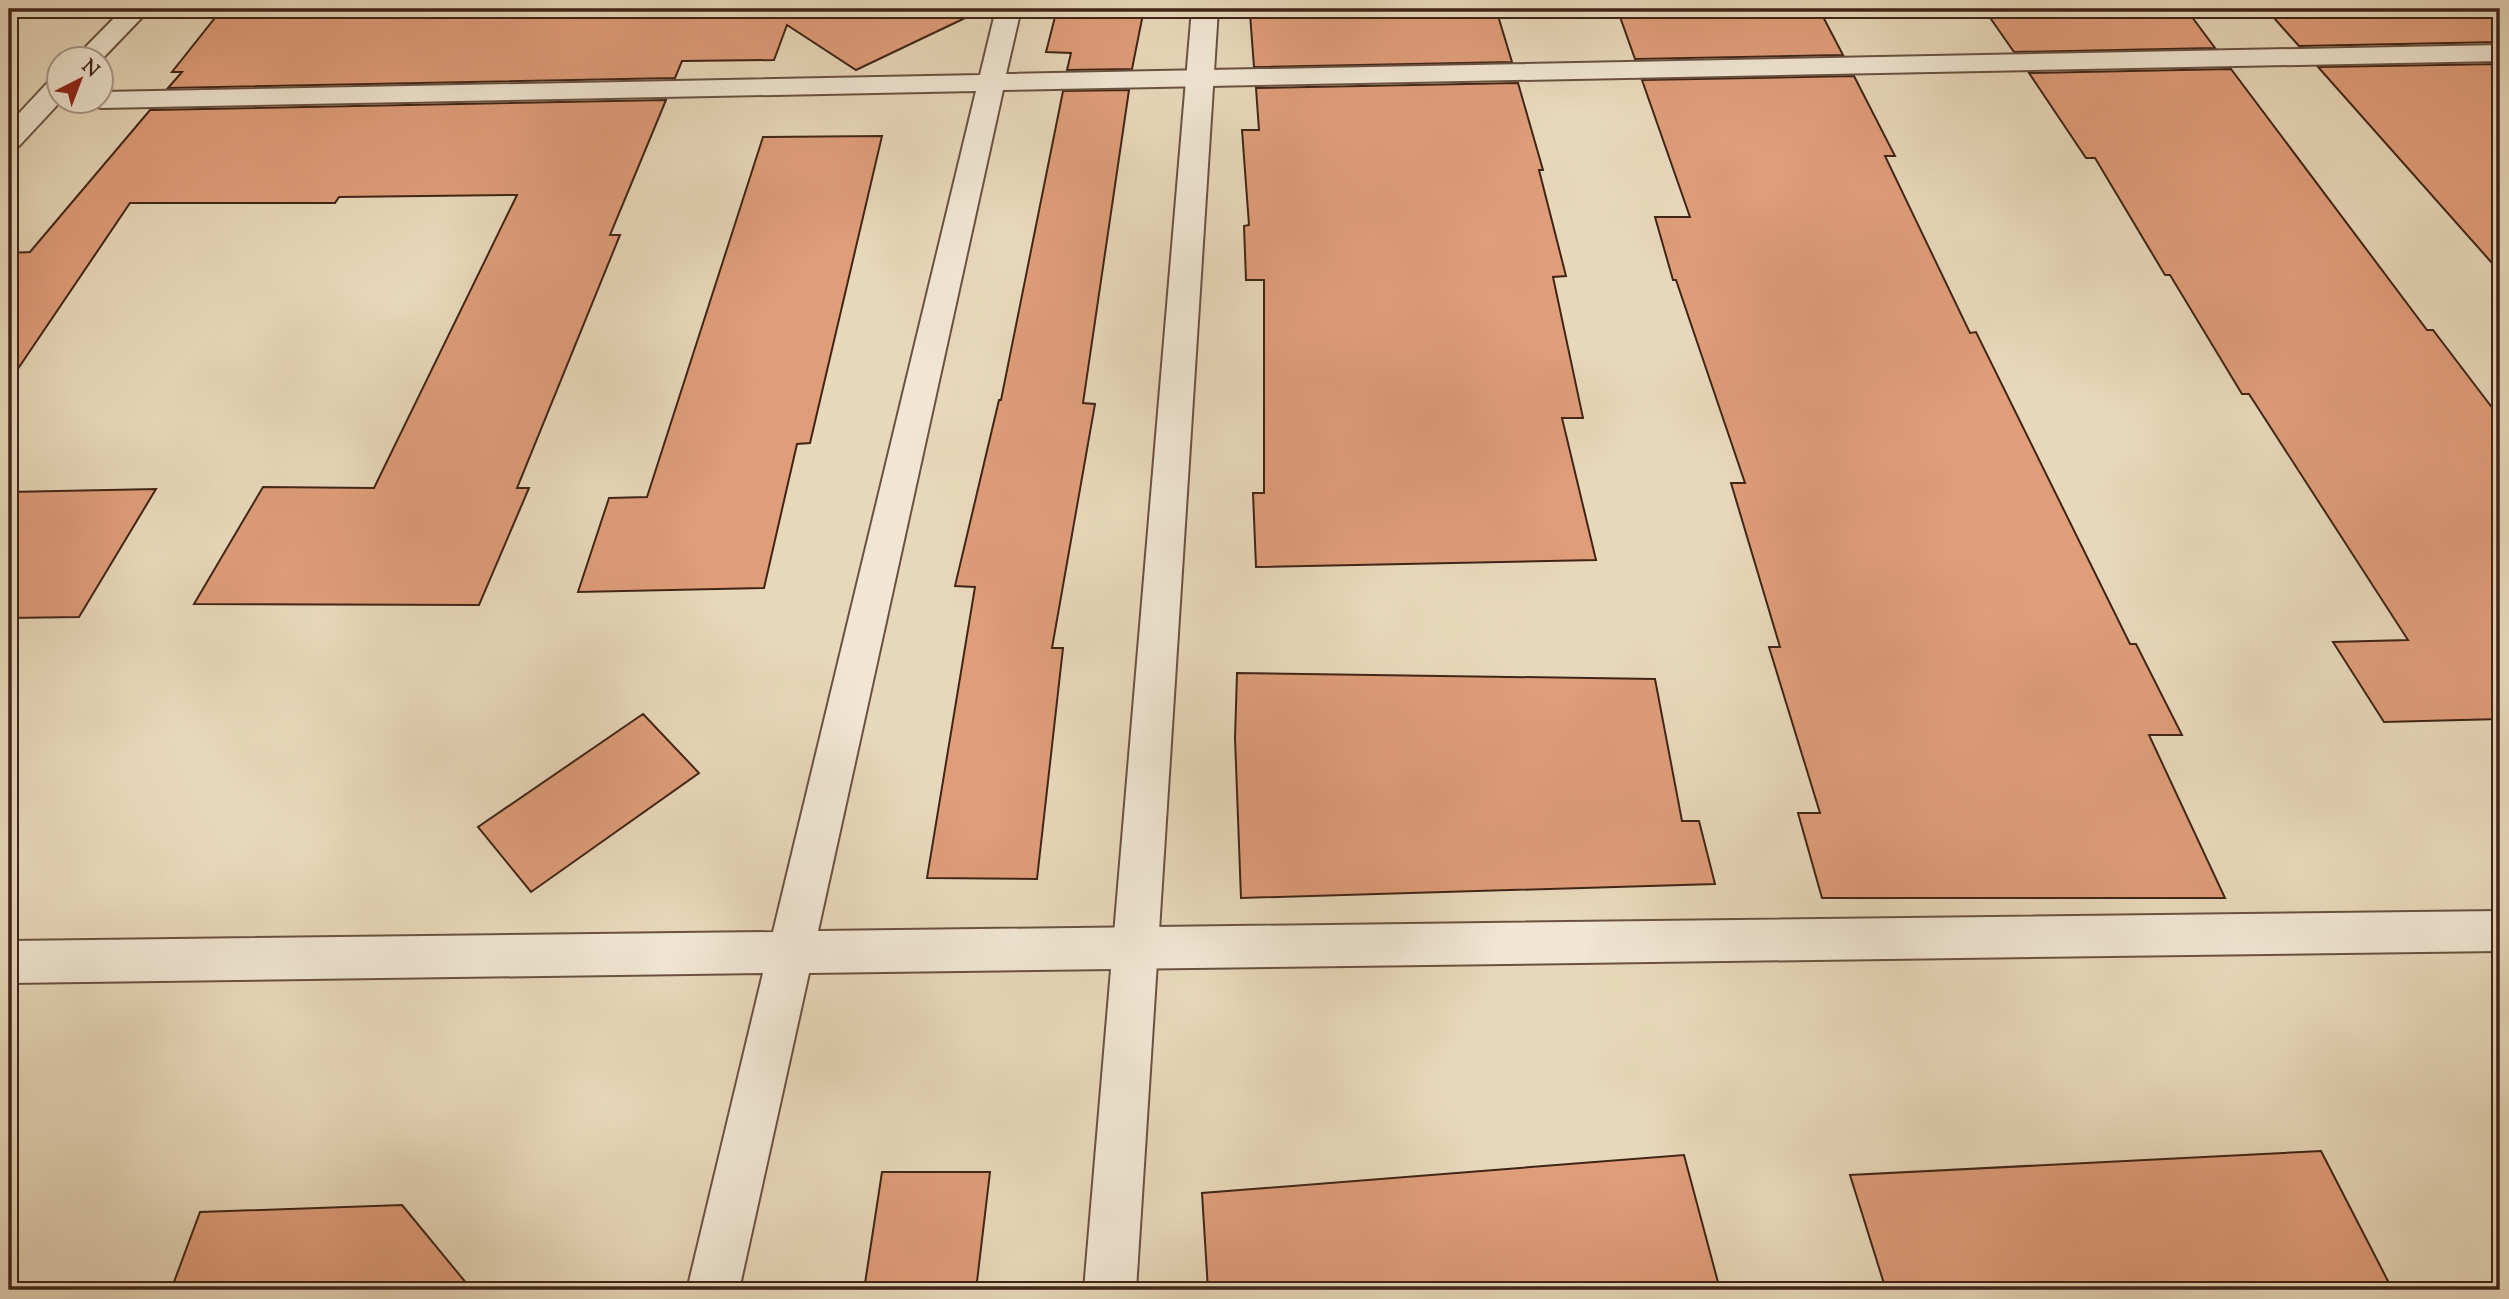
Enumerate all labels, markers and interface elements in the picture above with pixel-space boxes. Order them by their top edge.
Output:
north arrow [46,46,116,116]
text: N [75,54,104,84]

